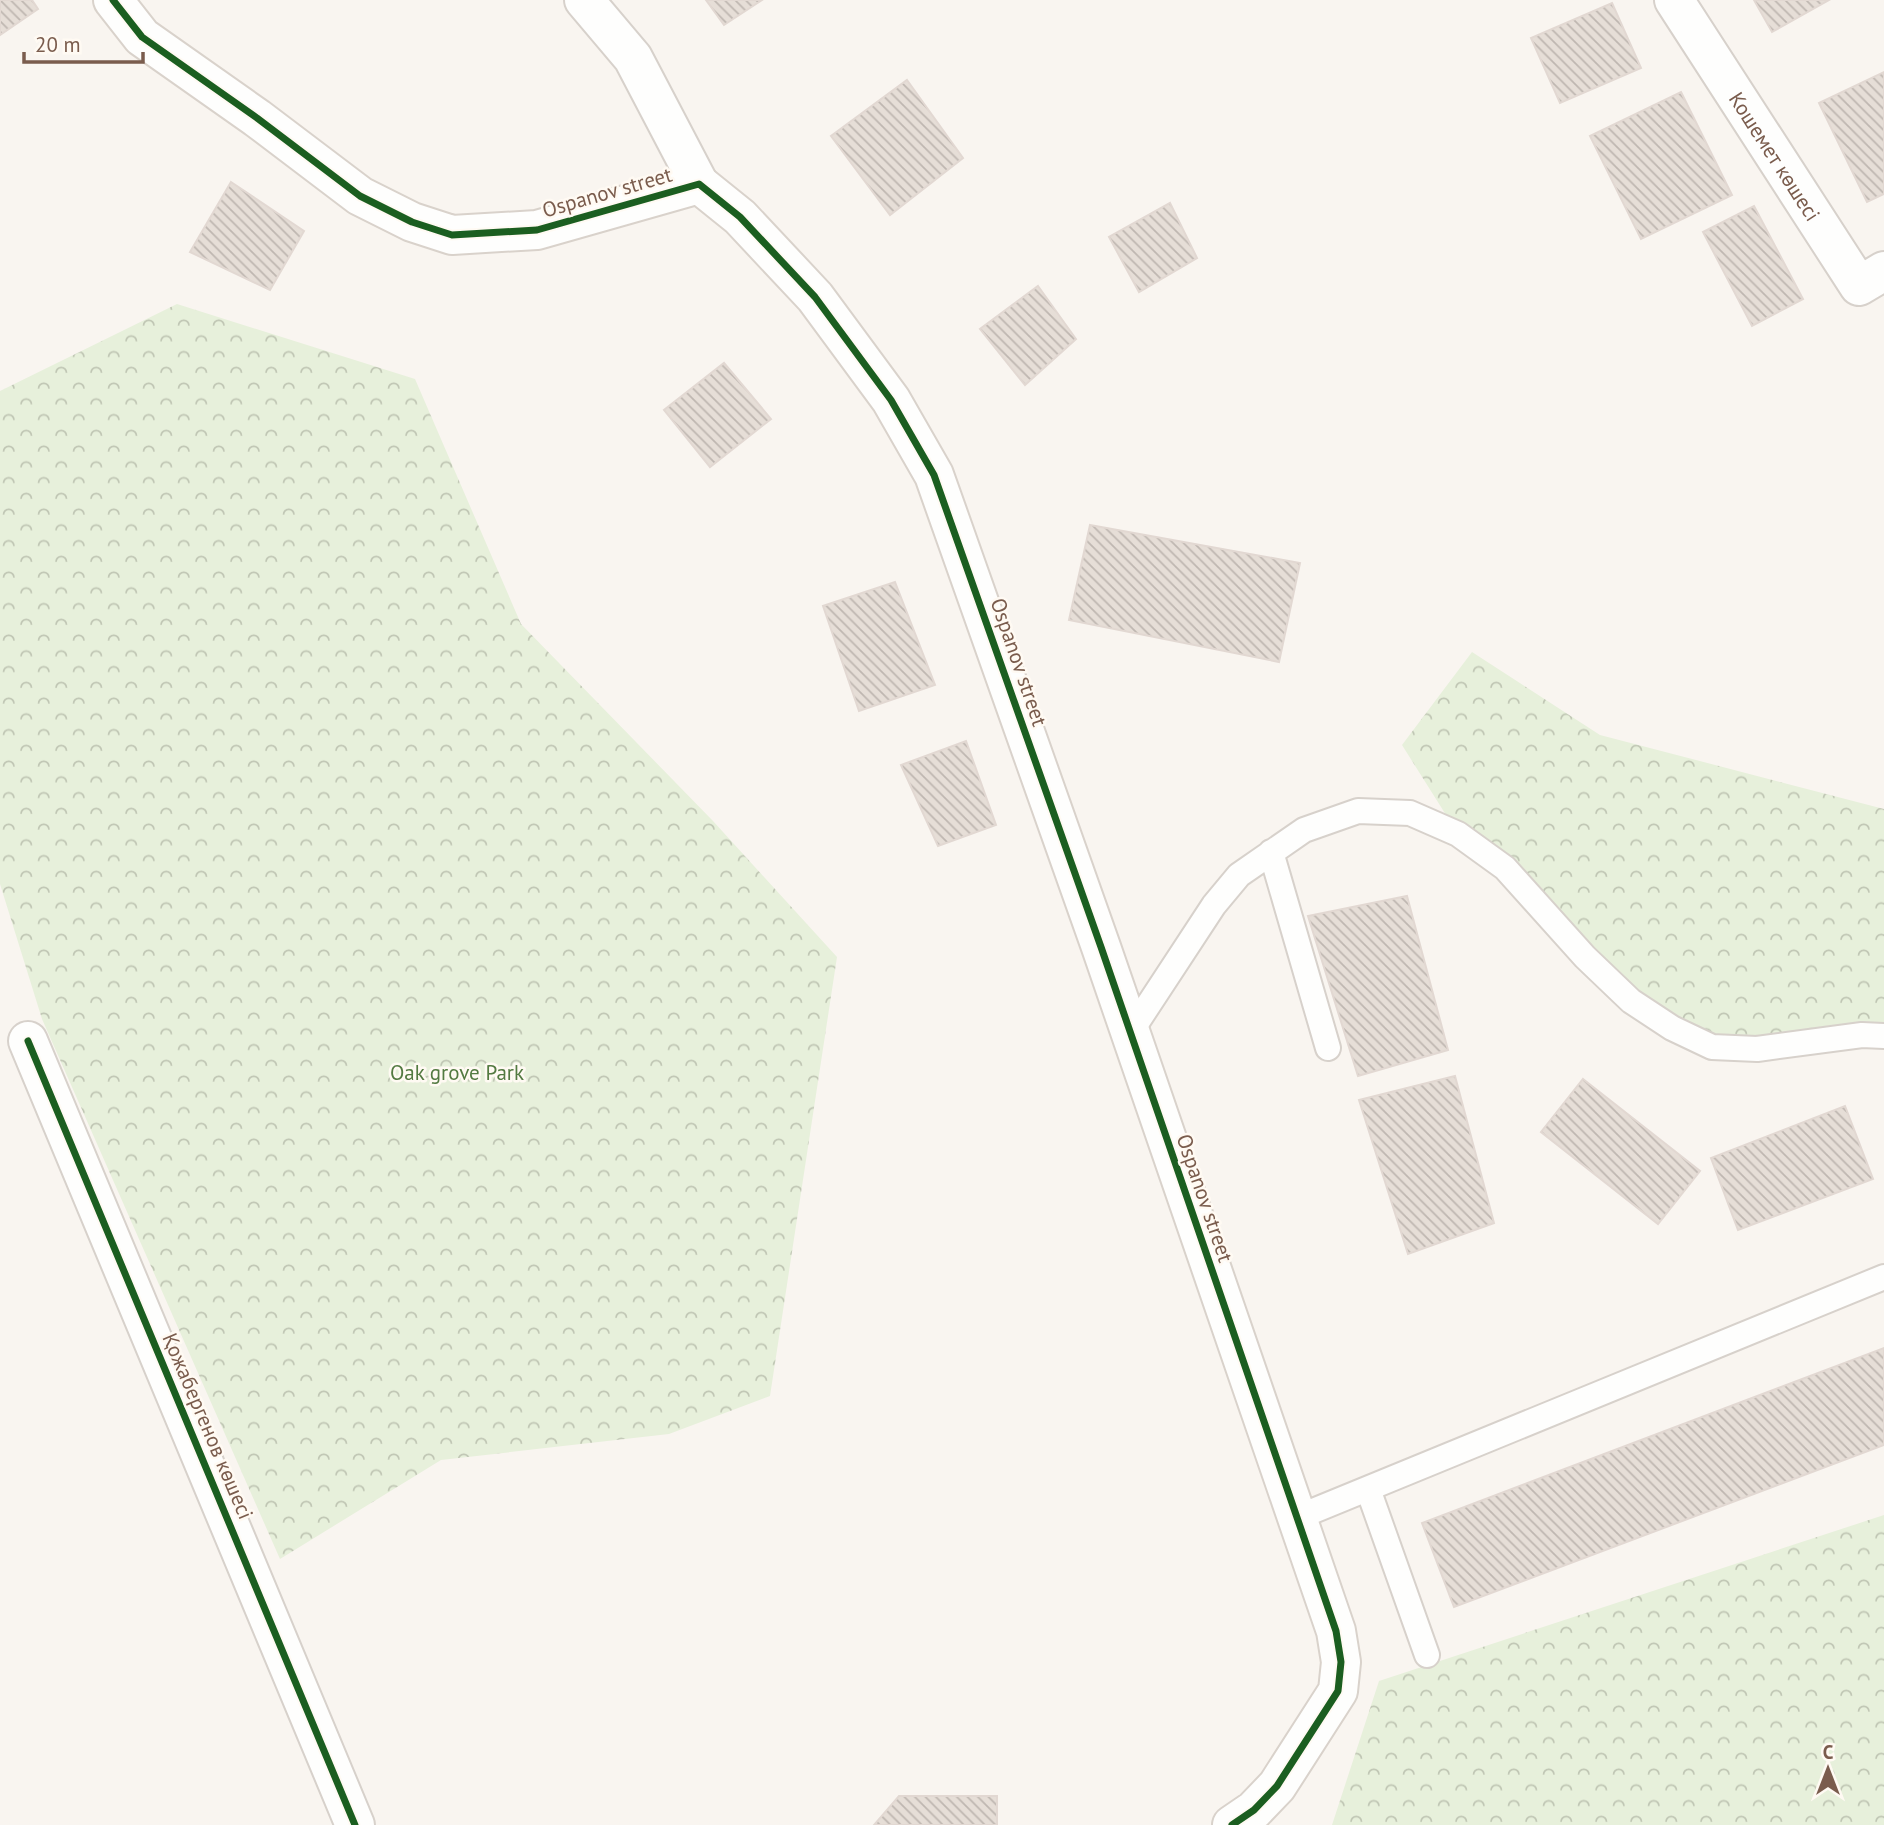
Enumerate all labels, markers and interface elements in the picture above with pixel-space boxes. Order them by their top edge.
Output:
scale bar [24,21,144,65]
text: 20 m [35,31,81,58]
street label: Кошемет көшесі [1723,86,1827,226]
street label: Ospanov street [539,161,675,223]
street label: Ospanov street [984,594,1054,730]
park label: Oak grove Park [390,1059,524,1086]
street label: Ospanov street [1170,1130,1240,1266]
street label: Қожабергенов көшесі [157,1329,259,1523]
north arrow [1793,1734,1863,1804]
text: С [1823,1740,1834,1764]

